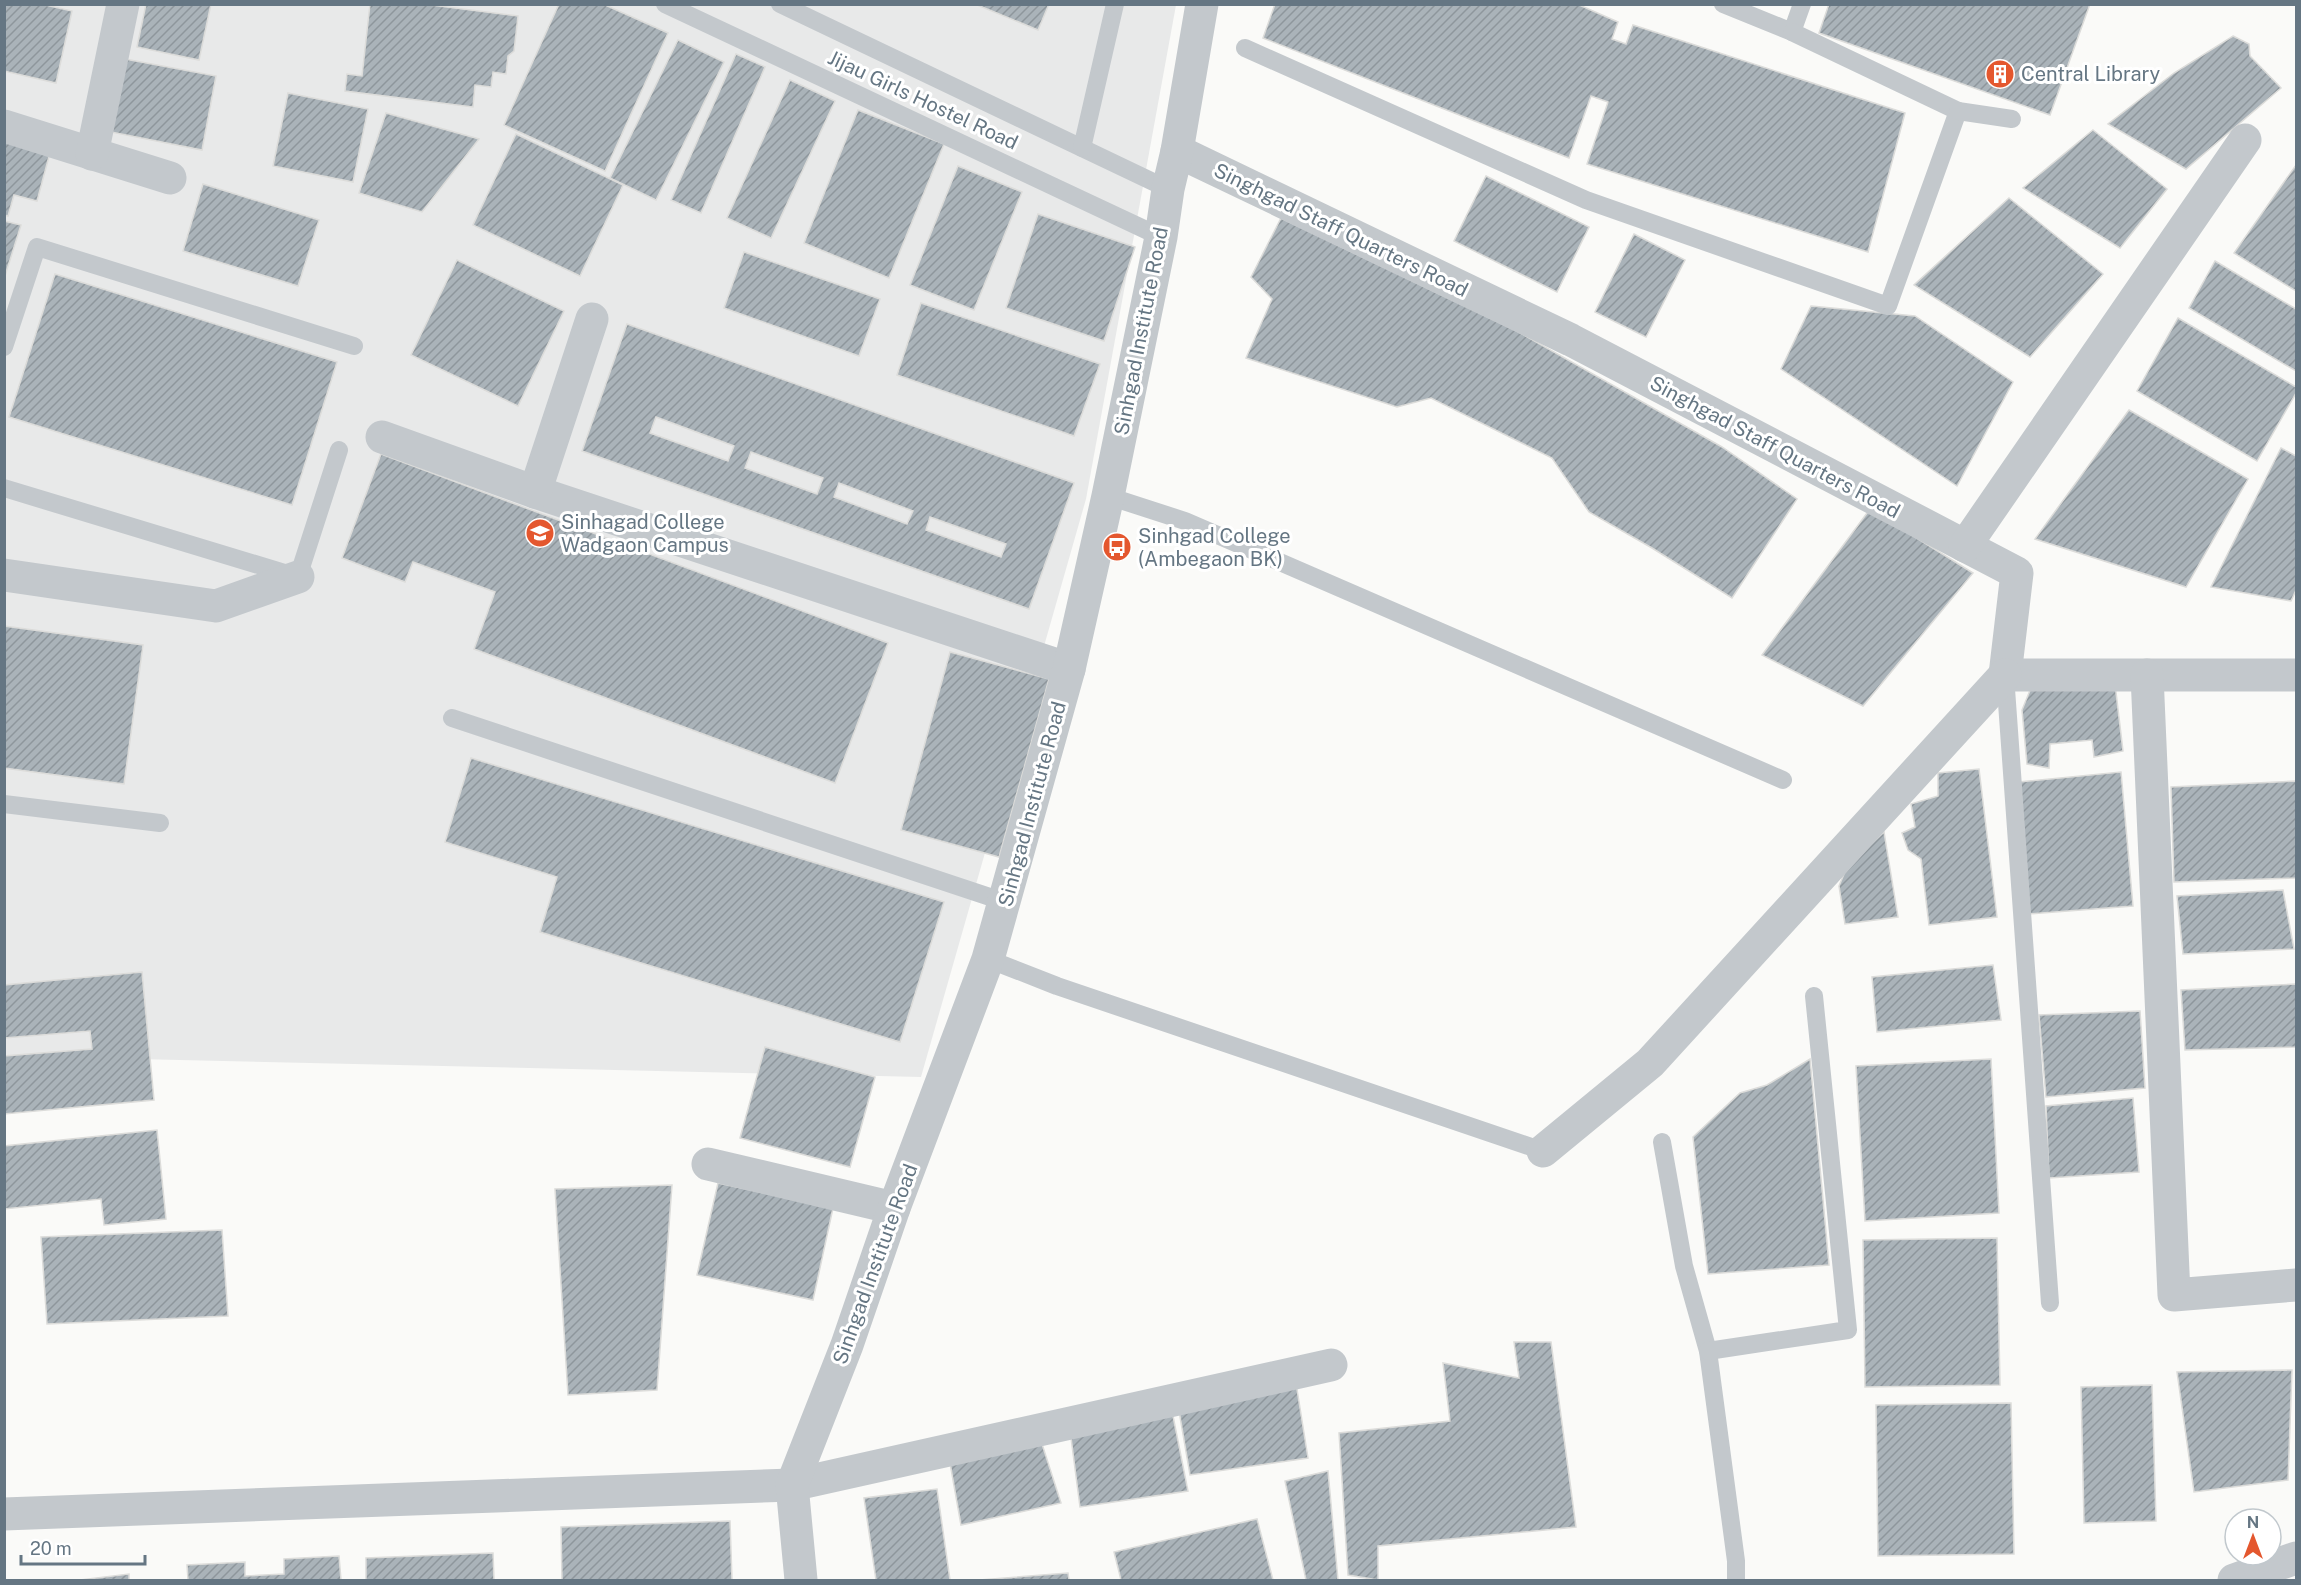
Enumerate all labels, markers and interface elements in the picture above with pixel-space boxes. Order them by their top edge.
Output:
street label: Jijau Girls Hostel Road [824,45,1022,155]
building icon: Central Library [1984,58,2016,90]
place label: Central Library [2021,62,2161,86]
street label: Singhgad Staff Quarters Road [1210,158,1472,302]
street label: Sinhgad Institute Road [1109,225,1173,437]
street label: Singhgad Staff Quarters Road [1646,371,1904,523]
place label: Sinhagad College Wadgaon Campus [561,510,729,557]
school or university icon: Sinhagad College Wadgaon Campus [524,517,556,549]
place label: Sinhgad College (Ambegaon BK) [1138,524,1291,571]
bus stop icon: Sinhgad College (Ambegaon BK) [1101,531,1133,563]
street label: Sinhgad Institute Road [993,699,1071,909]
street label: Sinhgad Institute Road [828,1161,922,1367]
north arrow [2223,1507,2283,1567]
text: N [2247,1513,2259,1532]
scale bar [21,1528,146,1566]
text: 20 m [30,1538,72,1559]

